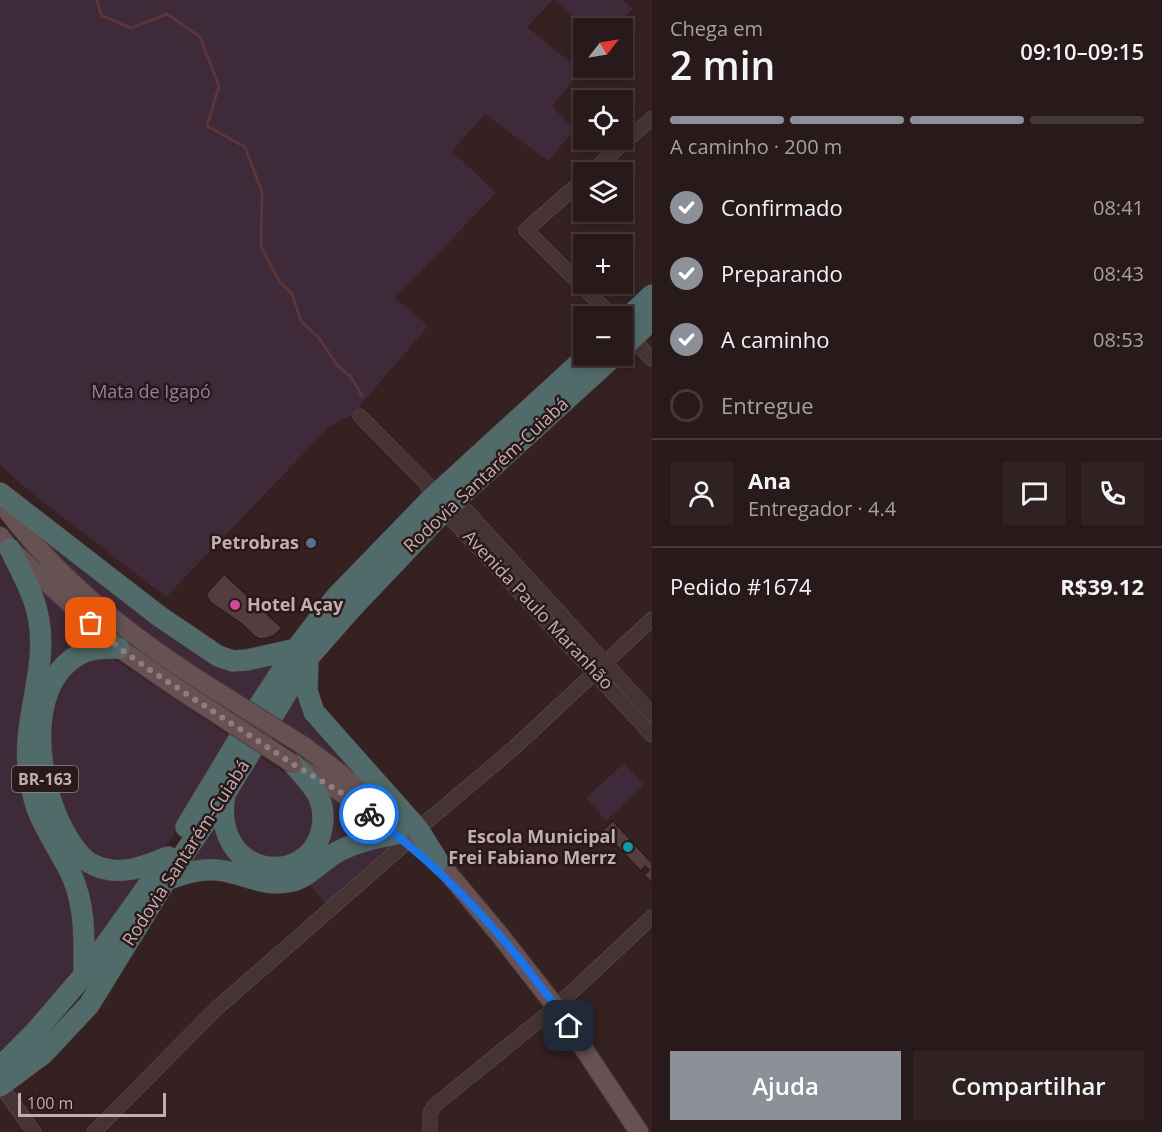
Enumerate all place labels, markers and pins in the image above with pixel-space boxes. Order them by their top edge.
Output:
place label: Petrobras [211,530,299,554]
marker: Petrobras [304,536,318,550]
place label: Hotel Açay [247,592,344,616]
pin [65,597,116,648]
marker: Hotel Açay [228,598,242,612]
place label: Escola Municipal Frei Fabiano Merrz [448,824,616,869]
marker: Escola Municipal Frei Fabiano Merrz [621,840,635,854]
pin [543,1000,594,1051]

